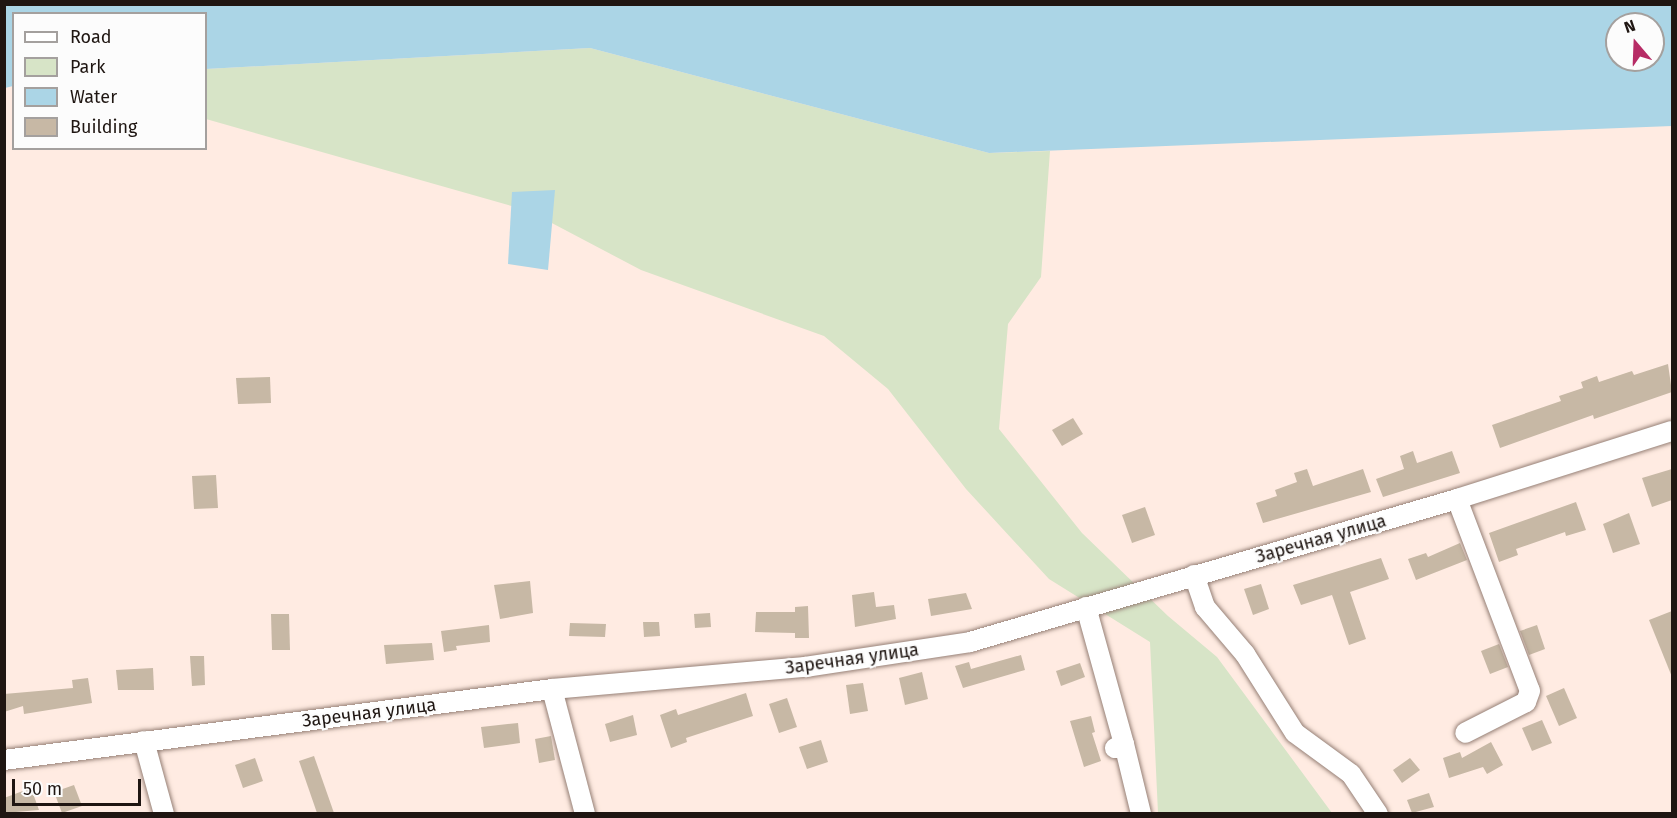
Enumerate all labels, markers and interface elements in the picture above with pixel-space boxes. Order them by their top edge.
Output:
legend [12,12,207,150]
north arrow [1605,12,1665,72]
text: N [1622,16,1638,37]
text: Road [70,26,112,48]
text: Park [70,56,105,78]
text: Water [70,86,117,108]
text: Building [70,116,137,138]
street label: Заречная улица [1253,510,1389,568]
street label: Заречная улица [784,639,920,679]
street label: Заречная улица [301,694,437,732]
scale bar [15,767,144,805]
text: 50 m [23,778,62,800]

